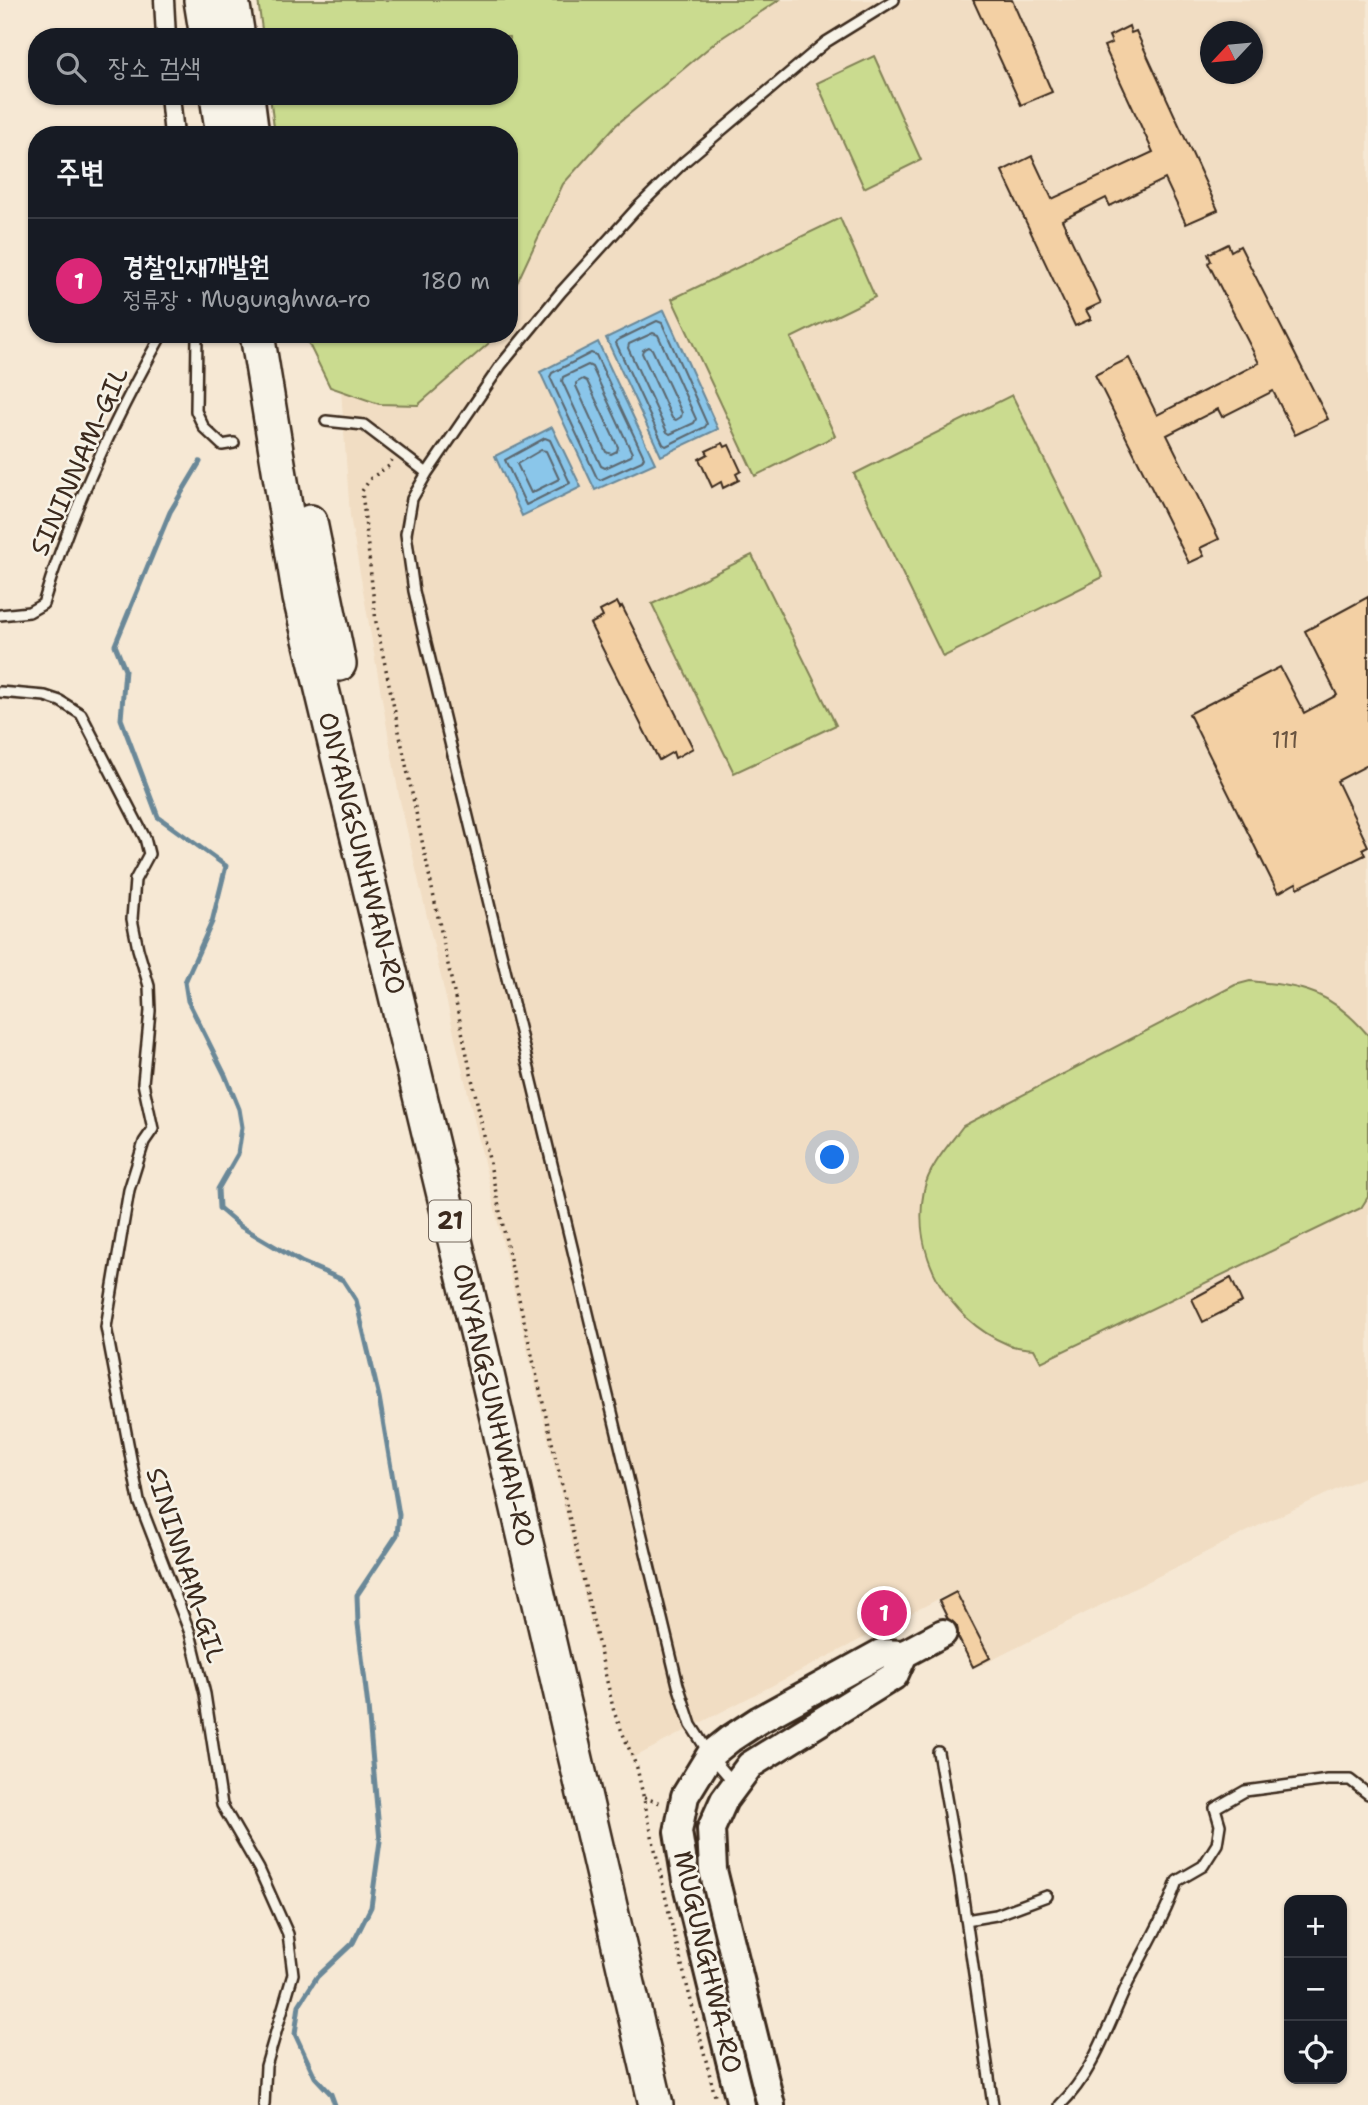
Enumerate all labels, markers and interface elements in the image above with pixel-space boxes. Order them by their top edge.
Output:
north arrow [1200,21,1263,84]
search box [28,28,518,105]
icon: search [52,48,90,86]
text: 장소 검색 [108,49,201,84]
text: 주변 [56,151,104,192]
text: 경찰인재개발원 [123,248,269,283]
text: 1 [74,266,84,296]
text: 180 m [421,266,490,296]
text: 정류장 · Mugunghwa-ro [123,284,371,314]
street label: SININNAM-GIL [21,361,136,561]
street label: ONYANGSUNHWAN-RO [310,708,415,998]
house number: 111 [1271,725,1299,755]
your location [815,1140,849,1174]
road number: 21 [429,1200,471,1241]
street label: ONYANGSUNHWAN-RO [445,1260,544,1550]
street label: SININNAM-GIL [138,1463,235,1667]
pin: 1 [861,1587,907,1639]
street label: MUGUNGHWA-RO [666,1847,751,2076]
map controls [1284,1895,1347,2084]
button: + [1284,1895,1347,1958]
button: − [1284,1958,1347,2021]
button: locate [1284,2021,1347,2084]

